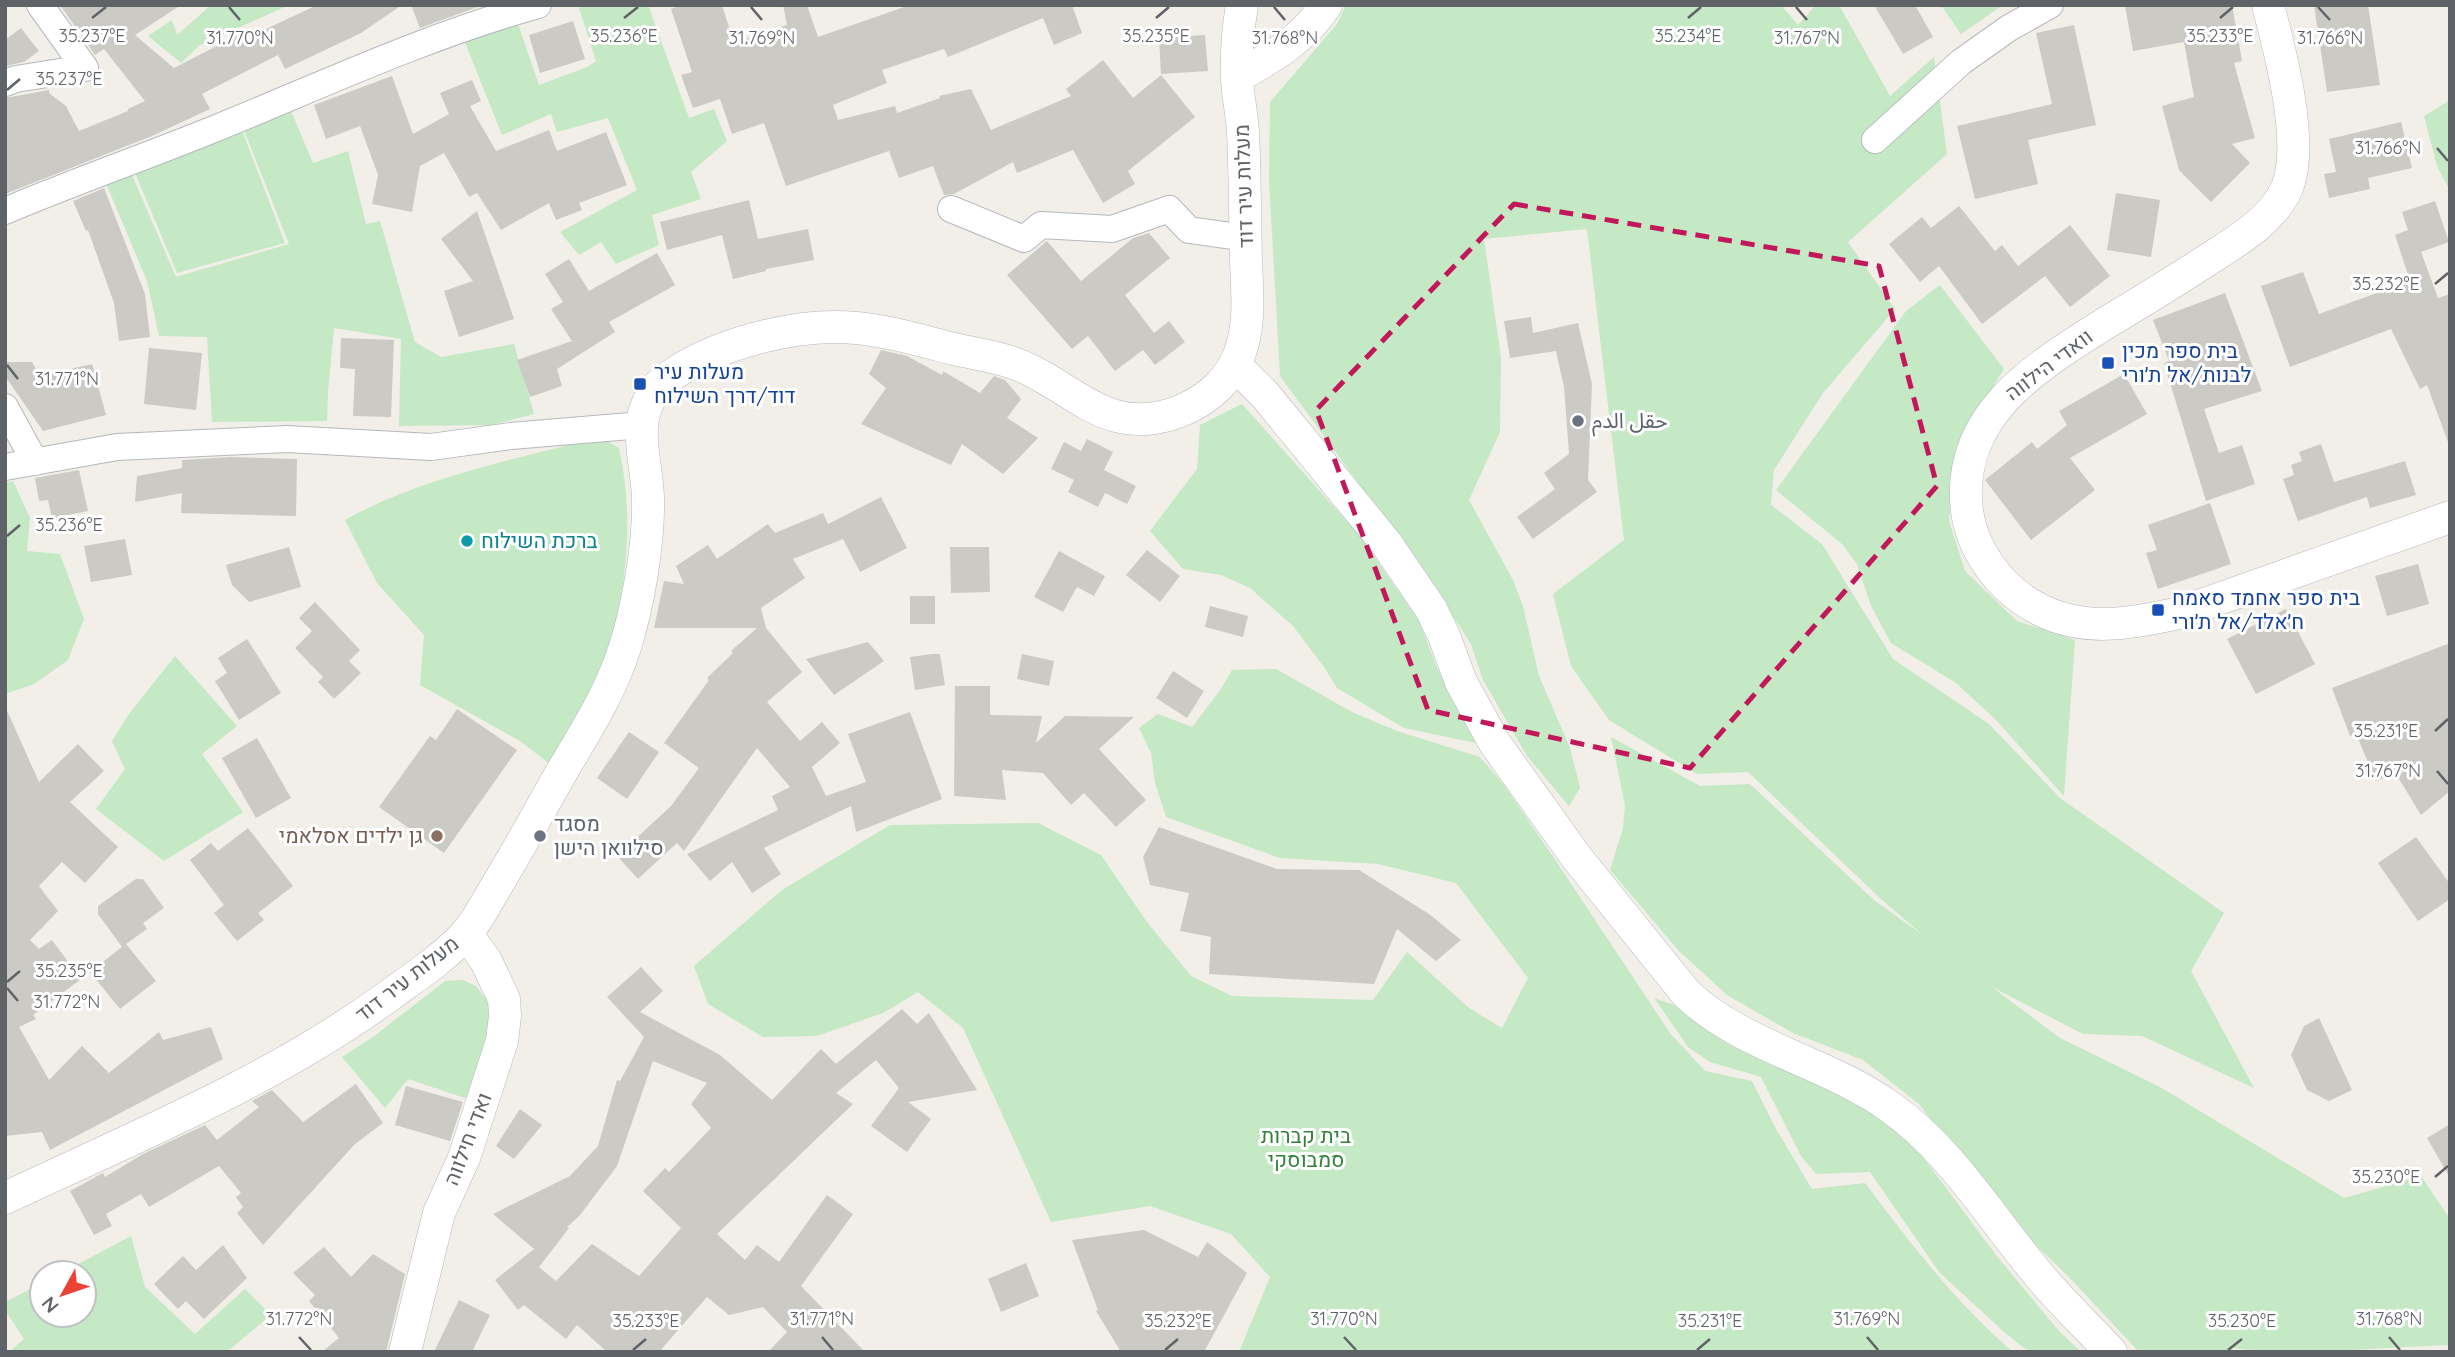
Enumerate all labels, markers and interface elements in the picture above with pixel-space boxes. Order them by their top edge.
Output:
text: 35.237°E [59,24,125,47]
text: 35.236°E [590,24,658,47]
text: 35.235°E [1122,24,1190,47]
text: 35.234°E [1654,24,1722,47]
text: 35.233°E [2186,24,2254,47]
text: 31.770°N [206,26,274,49]
text: 31.769°N [729,26,795,49]
text: 31.768°N [1252,26,1318,49]
text: 31.767°N [1774,26,1840,49]
text: 31.766°N [2297,26,2363,49]
text: 35.237°E [36,67,102,90]
street label: מעלות עיר דוד [1228,124,1258,248]
text: 31.766°N [2355,136,2421,159]
text: 35.232°E [2352,272,2420,295]
street label: וואדי הילווה [1999,323,2097,406]
place label: בית ספר מכין לבנות/אל ת׳ורי [2122,337,2251,387]
marker: בית ספר מכין לבנות/אל ת׳ורי [2100,355,2116,371]
place label: מעלות עיר דוד/דרך השילוח [654,358,796,408]
text: 31.771°N [35,367,99,390]
marker: מעלות עיר דוד/דרך השילוח [632,376,648,392]
place label: حقل الدم [1592,407,1668,437]
marker: حقل الدم [1570,413,1586,429]
text: 35.236°E [35,513,103,536]
place label: ברכת השילוח [481,527,598,553]
marker: ברכת השילוח [459,533,475,549]
place label: בית ספר אחמד סאמח ח׳אלד/אל ת׳ורי [2172,584,2360,634]
marker: בית ספר אחמד סאמח ח׳אלד/אל ת׳ורי [2150,602,2166,618]
text: 35.231°E [2354,719,2418,742]
text: 31.767°N [2355,759,2421,782]
place label: מסגד סילוואן הישן [554,810,664,860]
place label: גן ילדים אסלאמי [279,822,423,848]
marker: גן ילדים אסלאמי [429,828,445,844]
marker: מסגד סילוואן הישן [532,828,548,844]
street label: מעלות עיר דוד [350,930,463,1027]
text: 35.235°E [35,959,103,982]
text: 31.772°N [34,990,100,1013]
street label: ואדי חילווה [437,1089,497,1189]
park label: בית קברות סמבוסקי [1261,1122,1351,1172]
text: 35.230°E [2352,1165,2420,1188]
north arrow [28,1259,98,1329]
text: N [36,1292,64,1318]
text: 31.772°N [266,1307,332,1330]
text: 31.771°N [790,1307,854,1330]
text: 31.770°N [1310,1307,1378,1330]
text: 31.769°N [1834,1307,1900,1330]
text: 31.768°N [2356,1307,2422,1330]
text: 35.233°E [612,1309,680,1332]
text: 35.232°E [1144,1309,1212,1332]
text: 35.231°E [1678,1309,1742,1332]
text: 35.230°E [2208,1309,2276,1332]

